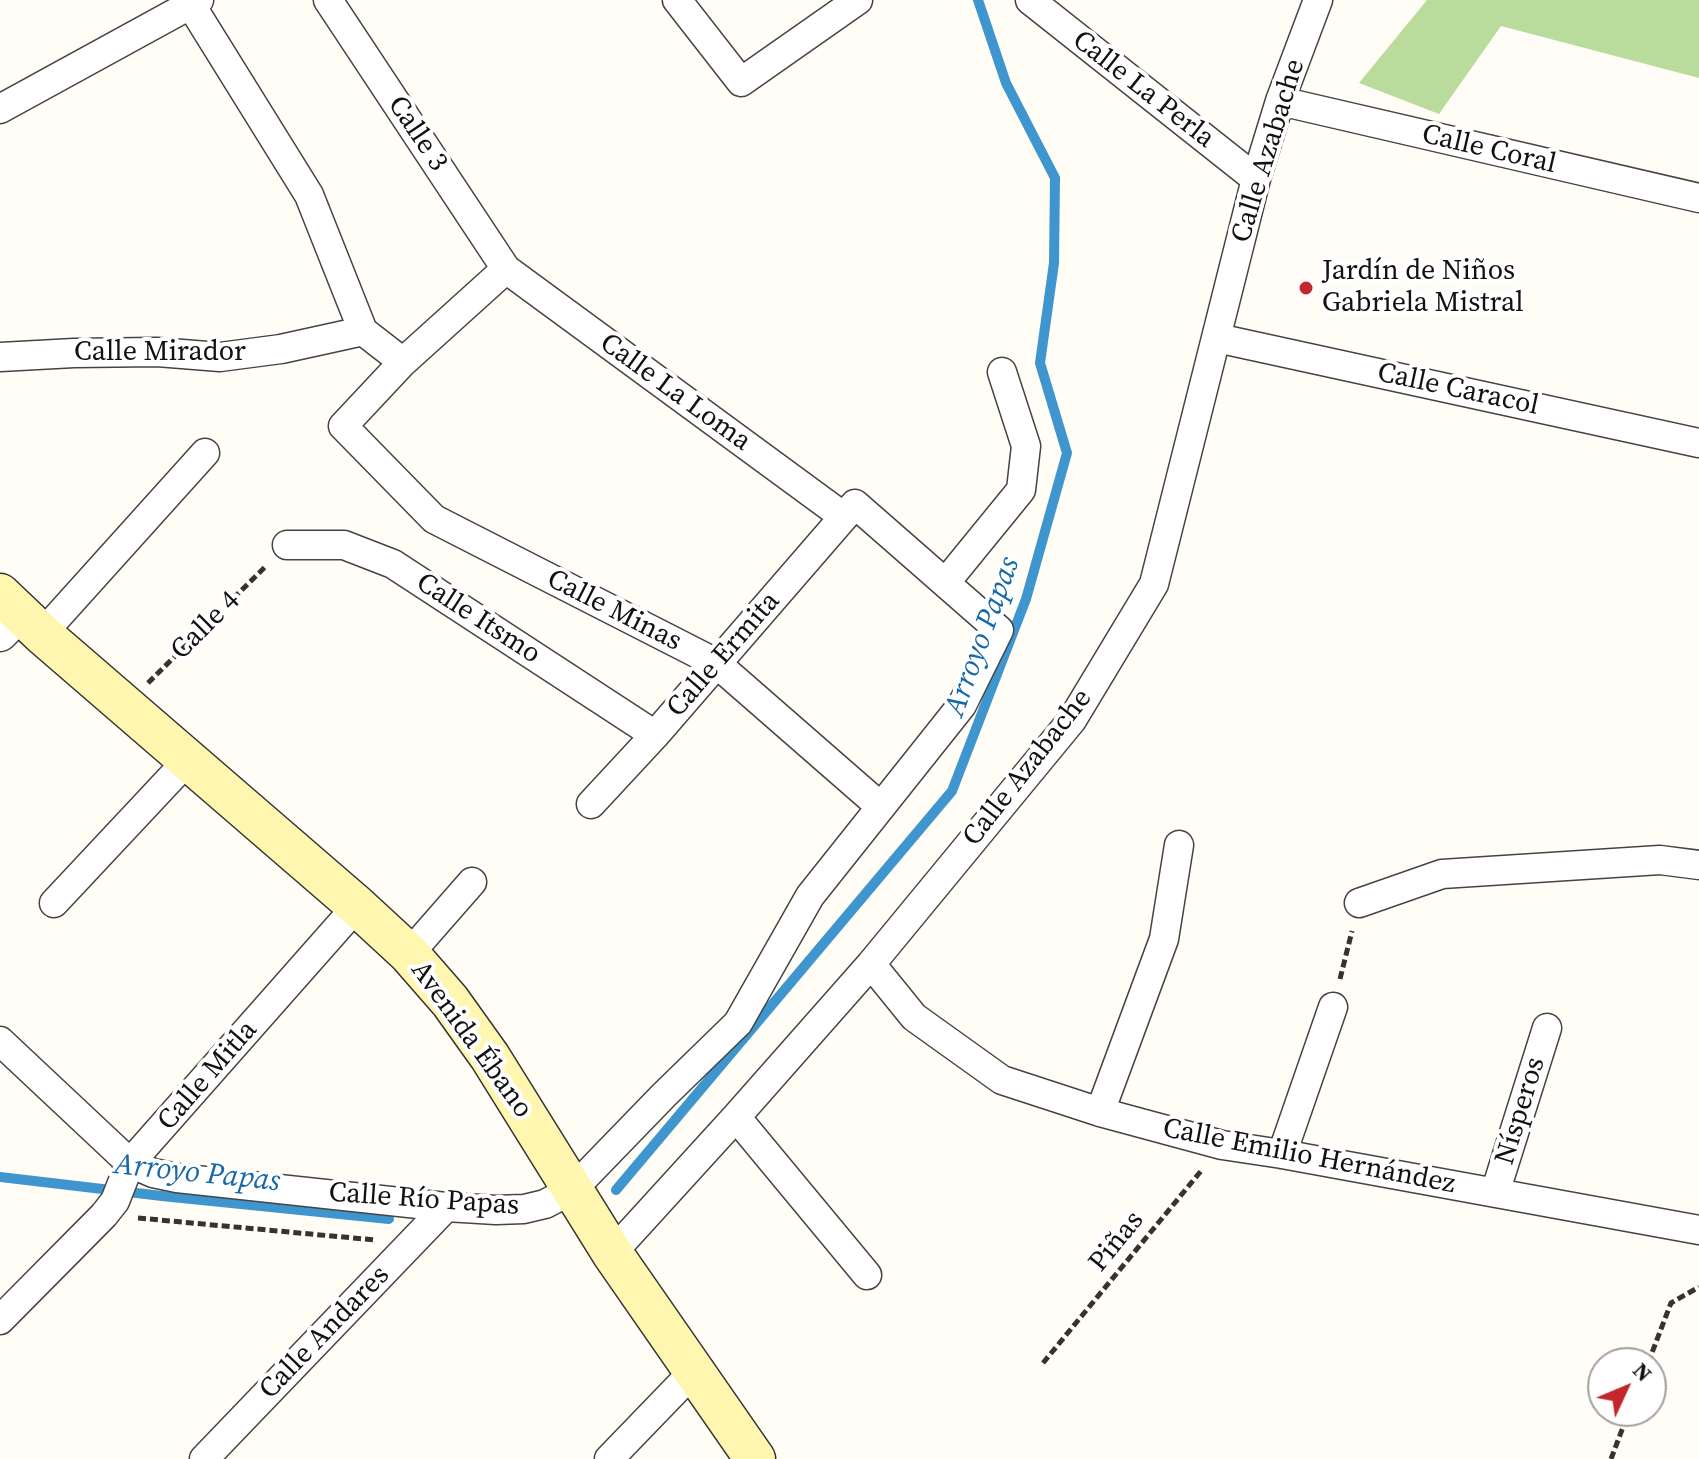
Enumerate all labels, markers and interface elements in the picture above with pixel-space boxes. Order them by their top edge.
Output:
street label: Calle La Perla [1065,24,1221,156]
street label: Calle Azabache [1225,55,1313,247]
street label: Calle 3 [380,90,454,178]
street label: Calle Coral [1419,118,1559,182]
place label: Jardín de Niños Gabriela Mistral [1322,255,1524,321]
marker: Jardín de Niños Gabriela Mistral [1297,279,1315,297]
street label: Calle La Loma [593,327,757,459]
street label: Calle Mirador [74,336,246,370]
street label: Calle Caracol [1374,357,1542,423]
water label: Arroyo Papas [938,553,1028,721]
street label: Calle Minas [541,563,687,659]
street label: Calle Itsmo [410,566,546,672]
street label: Calle 4 [165,585,247,667]
street label: Calle Ermita [660,585,788,725]
street label: Calle Azabache [956,683,1100,853]
street label: Avenida Ébano [403,955,539,1125]
street label: Calle Mitla [151,1014,265,1138]
street label: Nísperos [1489,1053,1553,1169]
street label: Calle Emilio Hernández [1160,1112,1458,1202]
water label: Arroyo Papas [112,1147,282,1201]
street label: Calle Río Papas [328,1177,520,1223]
street label: Piñas [1082,1205,1152,1279]
street label: Calle Andares [253,1259,397,1407]
north arrow [1587,1347,1667,1427]
text: N [1626,1356,1659,1388]

